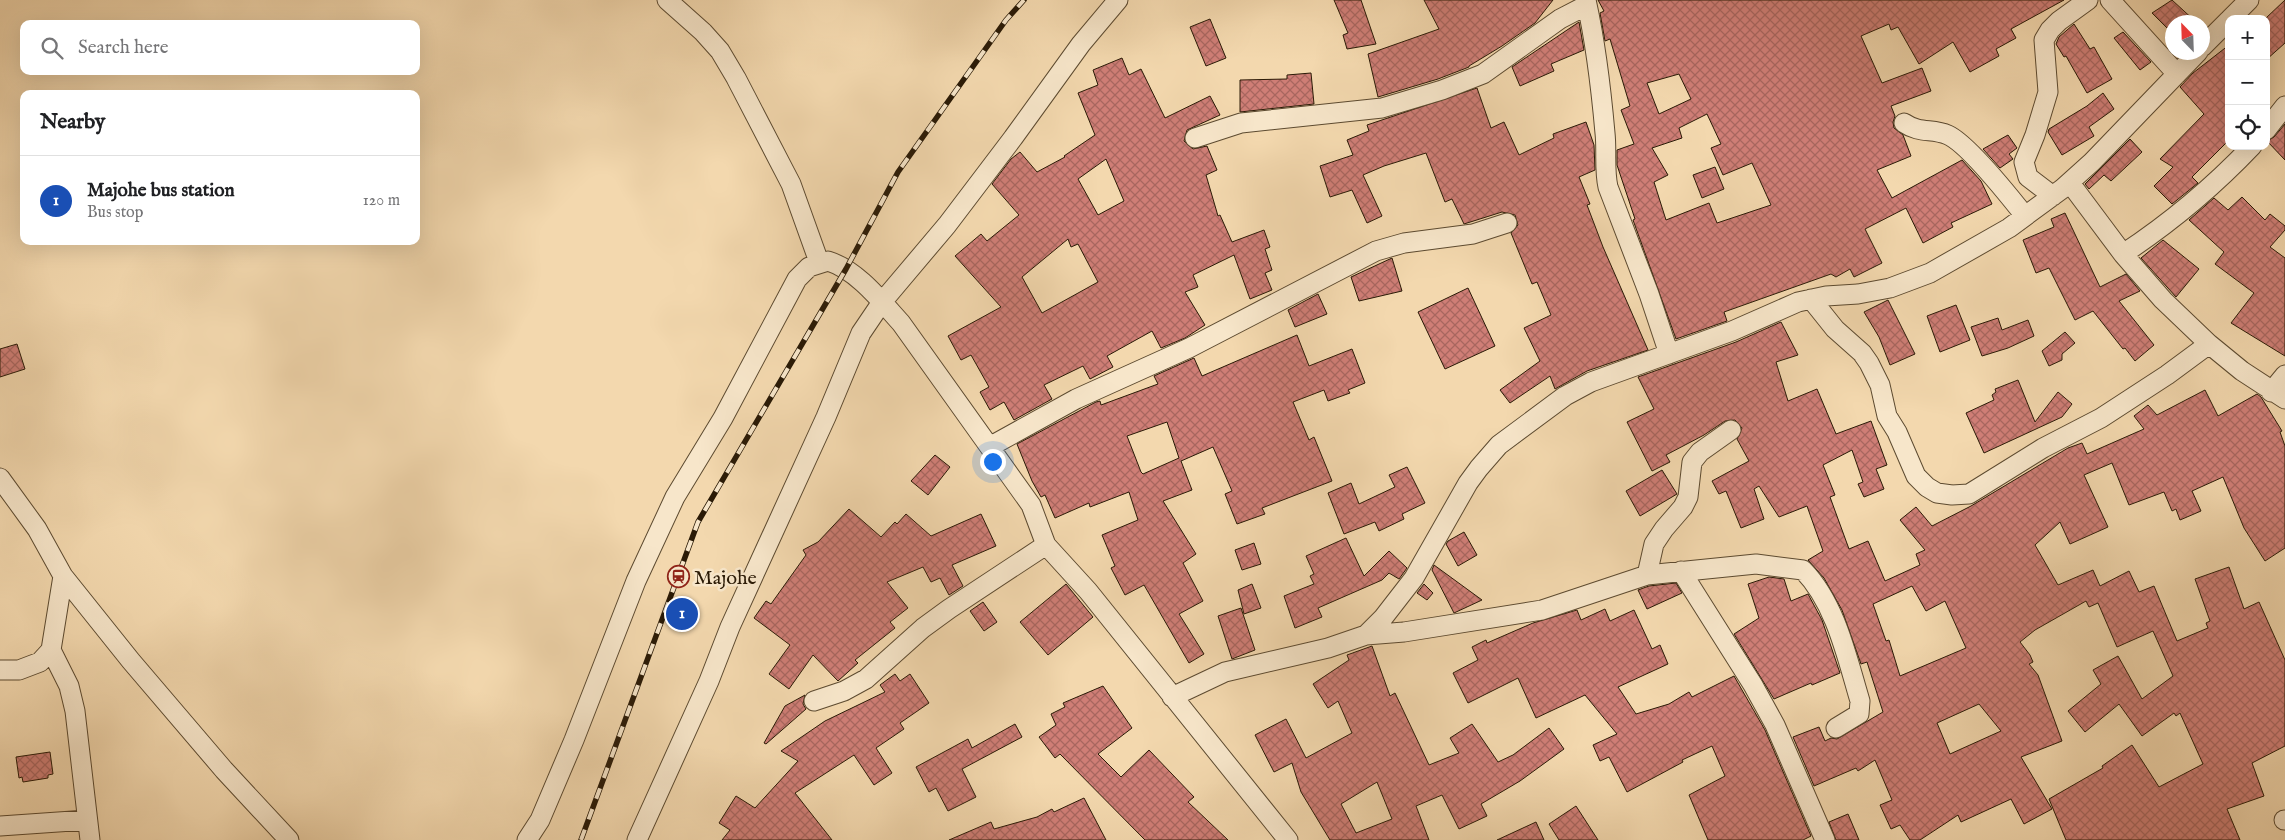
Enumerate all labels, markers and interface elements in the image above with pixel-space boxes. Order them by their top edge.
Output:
north arrow [2165,15,2210,60]
map controls [2225,15,2270,150]
button: + [2225,15,2270,60]
search box [20,20,420,75]
icon: search [38,34,66,62]
text: Search here [78,36,169,60]
button: − [2225,60,2270,105]
button: locate [2225,105,2270,150]
text: Nearby [40,109,105,136]
text: Majohe bus station [87,179,235,203]
text: 1 [53,191,59,211]
text: 120 m [363,191,400,211]
text: Bus stop [87,203,143,223]
your location [980,449,1006,475]
station icon: Majohe [666,565,690,589]
place label: Majohe [694,566,757,591]
pin: 1 [666,595,698,633]

